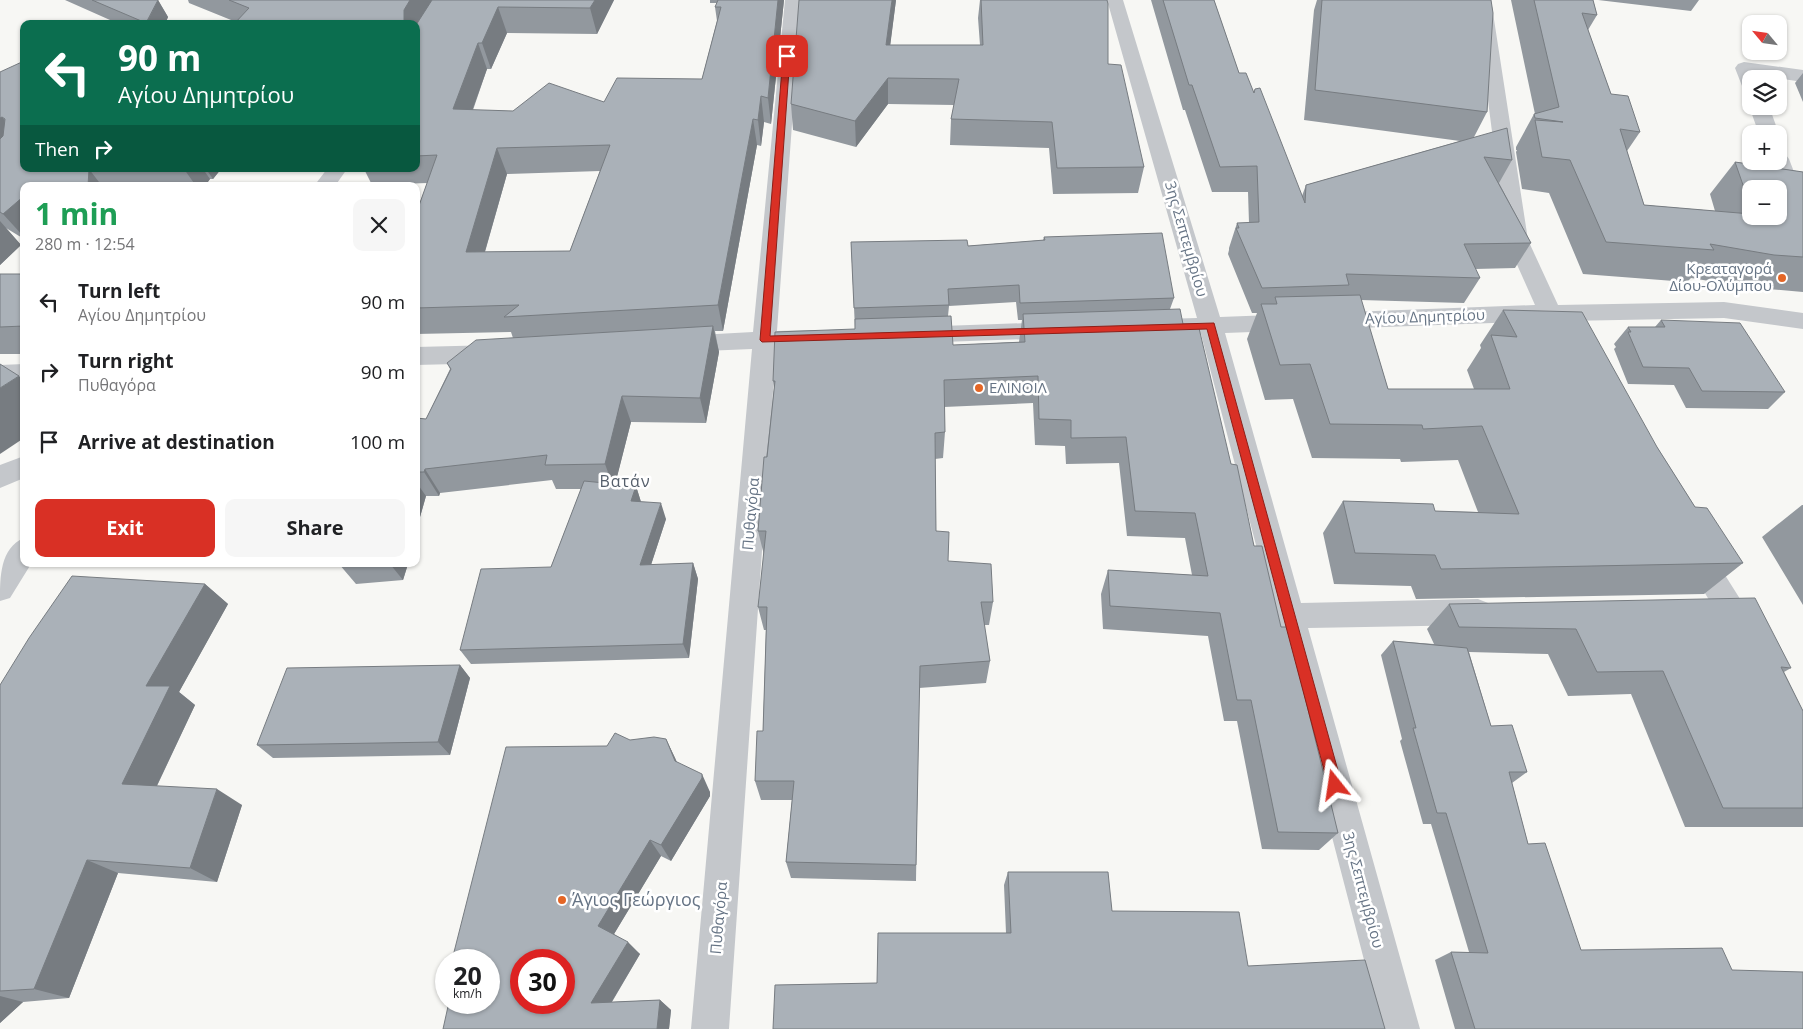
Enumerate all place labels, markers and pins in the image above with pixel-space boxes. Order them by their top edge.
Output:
pin [766,35,808,77]
place label: Κρεαταγορά Δίου-Ολύμπου [1669,258,1772,295]
marker: Κρεαταγορά Δίου-Ολύμπου [1776,272,1788,284]
place label: ΕΛΙΝΟΙΛ [989,377,1048,397]
marker: ΕΛΙΝΟΙΛ [973,382,985,394]
place label: Άγιος Γεώργιος [572,887,701,911]
marker: Άγιος Γεώργιος [556,894,568,906]

